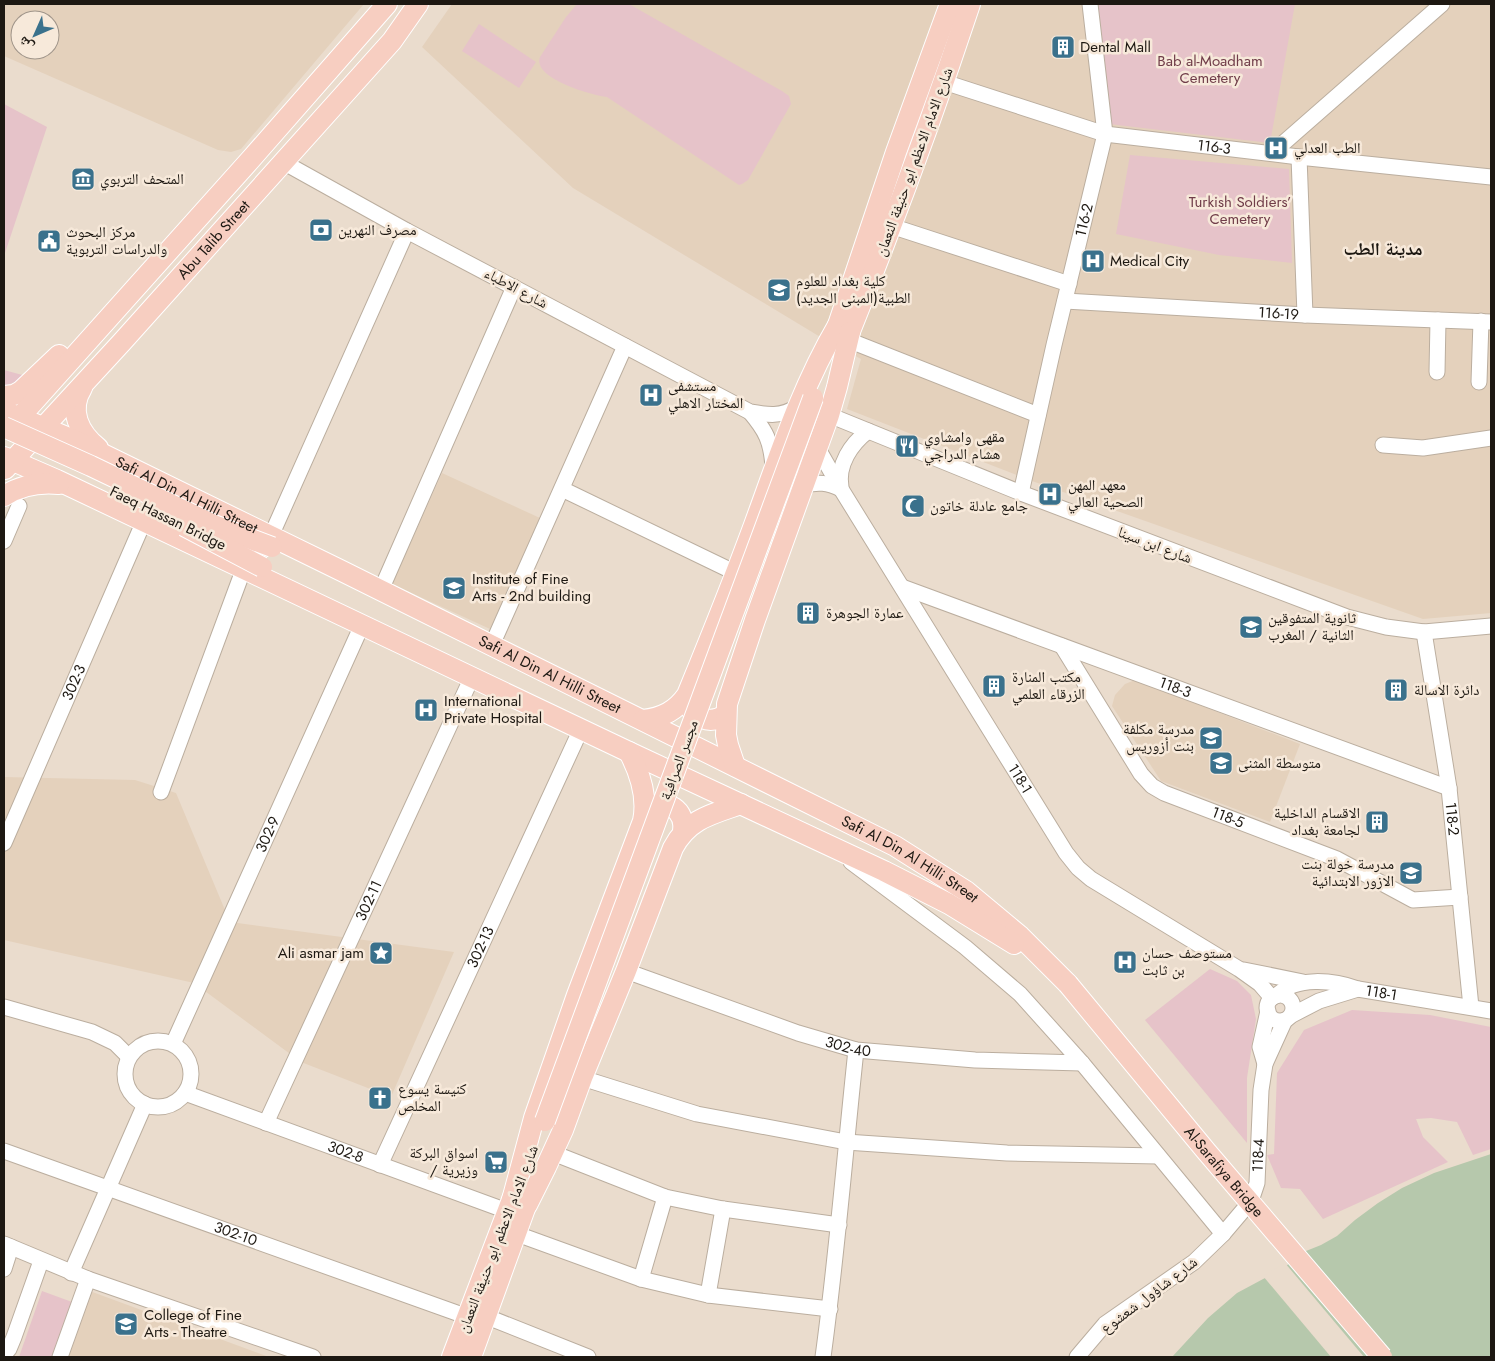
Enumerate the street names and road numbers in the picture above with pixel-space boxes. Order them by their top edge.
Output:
street label: شارع الامام الاعظم ابو حنيفة النعمان [870,64,958,259]
street label: 116-3 [1196,134,1232,160]
street label: Abu Talib Street [172,195,255,284]
street label: 116-2 [1069,201,1099,239]
street label: شارع الاطباء [480,262,552,314]
street label: 116-19 [1258,301,1300,326]
street label: Safi Al Din Al Hilli Street [111,451,262,539]
street label: Faeq Hassan Bridge [106,480,230,556]
street label: شارع ابن سينا [1115,521,1195,569]
street label: Safi Al Din Al Hilli Street [475,630,625,719]
street label: 302-3 [56,661,91,704]
street label: 118-3 [1156,671,1194,703]
street label: مجسر الصرافية [654,717,704,803]
street label: 118-1 [1002,759,1038,798]
street label: 118-5 [1208,801,1247,834]
street label: 118-2 [1439,801,1465,837]
street label: Safi Al Din Al Hilli Street [837,810,984,908]
street label: 302-9 [250,813,285,856]
street label: 302-11 [350,877,388,924]
street label: 302-13 [461,923,500,972]
street label: 118-1 [1364,979,1399,1006]
street label: 302-40 [823,1031,872,1062]
street label: Al-Sarafiya Bridge [1179,1121,1269,1222]
street label: 302-8 [324,1135,367,1169]
street label: 118-4 [1246,1138,1270,1173]
street label: شارع الامام الاعظم ابو حنيفة النعمان [452,1142,544,1336]
street label: 302-10 [211,1216,260,1252]
street label: شارع شاؤول شعشوع [1096,1251,1202,1339]

